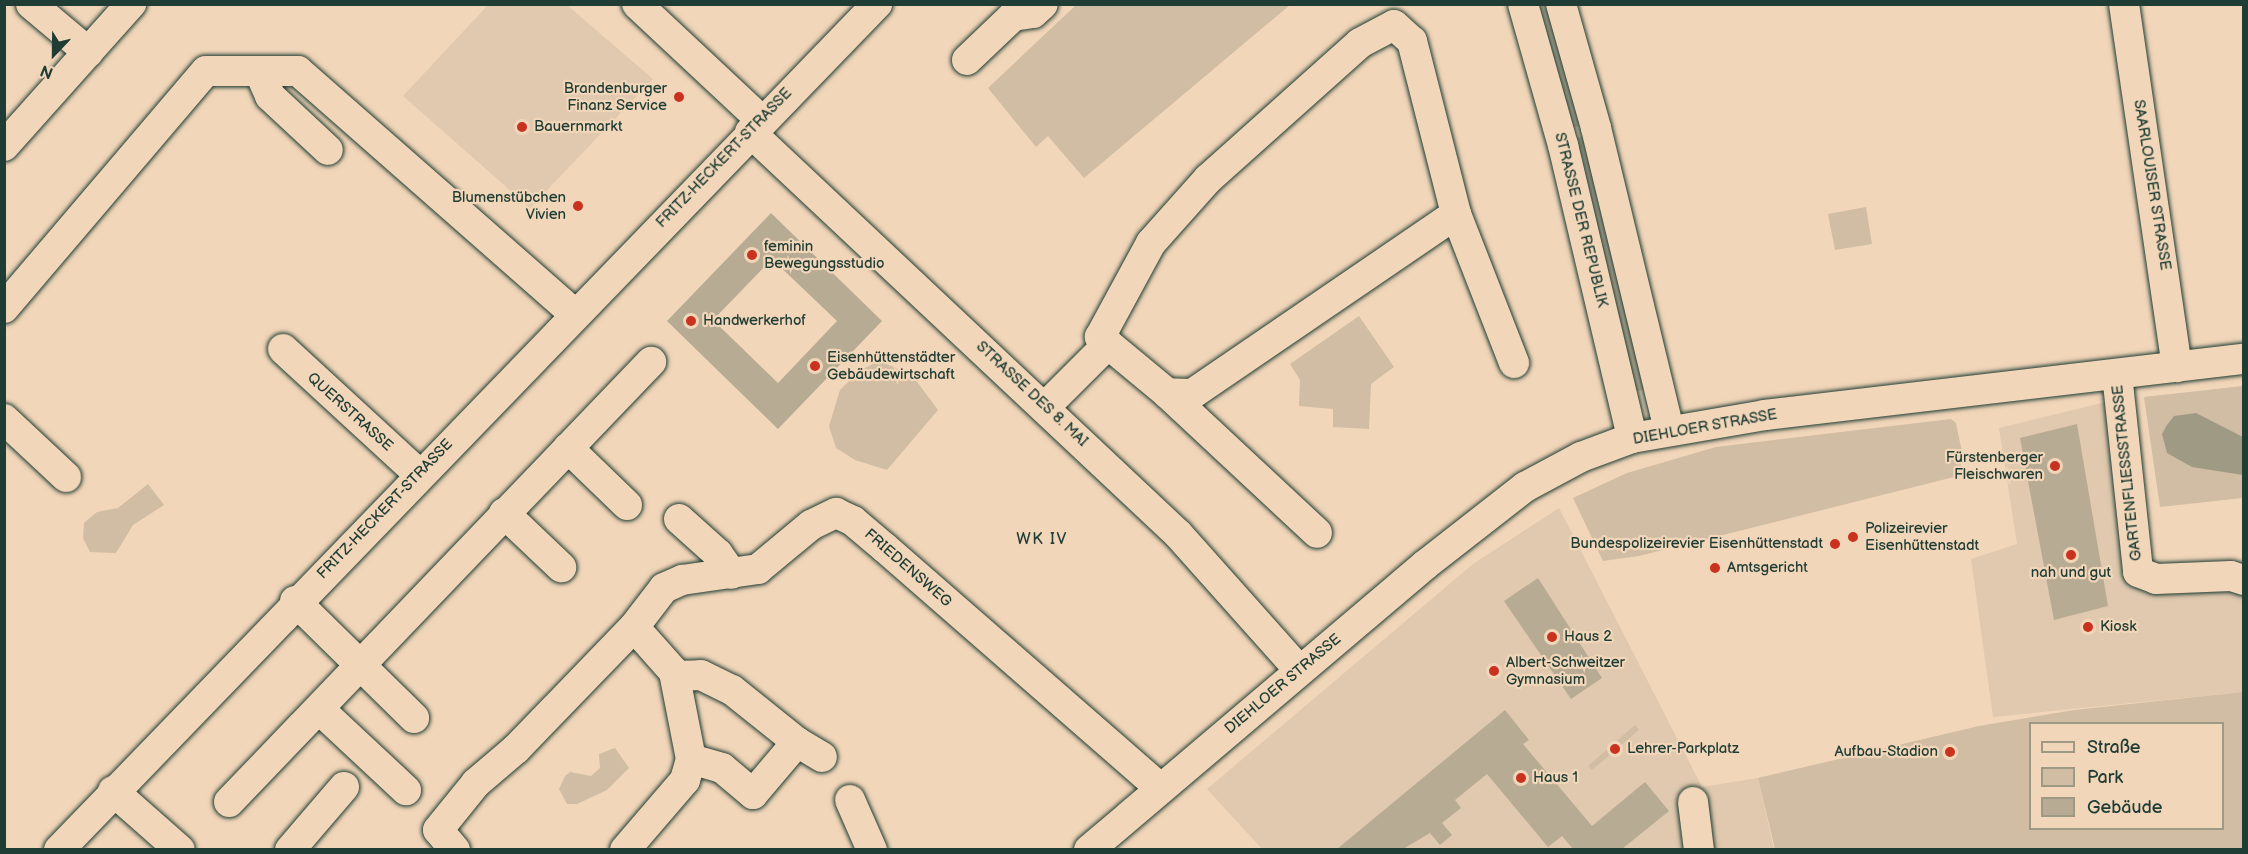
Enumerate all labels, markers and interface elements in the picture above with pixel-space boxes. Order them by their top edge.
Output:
north arrow [24,24,84,84]
text: N [38,60,56,82]
place label: Brandenburger Finanz Service [564,79,667,114]
street label: FRITZ-HECKERT-STRASSE [652,84,796,232]
marker: Brandenburger Finanz Service [672,90,686,104]
street label: SAARLOUISER STRASSE [2130,98,2174,272]
place label: Bauernmarkt [534,118,623,136]
marker: Bauernmarkt [515,120,529,134]
street label: STRASSE DER REPUBLIK [1551,131,1611,309]
place label: Blumenstübchen Vivien [452,188,566,223]
marker: Blumenstübchen Vivien [571,199,585,213]
place label: feminin Bewegungsstudio [764,237,885,272]
marker: feminin Bewegungsstudio [745,248,759,262]
place label: Handwerkerhof [703,312,806,330]
marker: Handwerkerhof [684,314,698,328]
street label: STRASSE DES 8. MAI [972,338,1092,450]
place label: Eisenhüttenstädter Gebäudewirtschaft [827,348,955,383]
marker: Eisenhüttenstädter Gebäudewirtschaft [808,359,822,373]
street label: QUERSTRASSE [304,369,396,455]
street label: GARTENFLIESSSTRASSE [2109,384,2145,562]
street label: DIEHLOER STRASSE [1631,405,1779,449]
street label: FRITZ-HECKERT-STRASSE [313,435,457,583]
place label: Fürstenberger Fleischwaren [1946,448,2043,483]
marker: Fürstenberger Fleischwaren [2048,459,2062,473]
place label: Polizeirevier Eisenhüttenstadt [1865,519,1979,554]
street label: FRIEDENSWEG [861,525,955,611]
district label: WK IV [1016,530,1068,550]
marker: Polizeirevier Eisenhüttenstadt [1846,530,1860,544]
place label: Bundespolizeirevier Eisenhüttenstadt [1570,535,1823,553]
marker: Bundespolizeirevier Eisenhüttenstadt [1828,537,1842,551]
marker: nah und gut [2064,548,2078,562]
place label: Amtsgericht [1727,559,1808,577]
marker: Amtsgericht [1708,561,1722,575]
place label: nah und gut [2031,564,2111,582]
place label: Kiosk [2100,618,2136,636]
marker: Kiosk [2081,620,2095,634]
place label: Haus 2 [1564,628,1612,646]
street label: DIEHLOER STRASSE [1221,630,1345,738]
marker: Haus 2 [1545,630,1559,644]
place label: Albert-Schweitzer Gymnasium [1506,653,1625,688]
marker: Albert-Schweitzer Gymnasium [1487,664,1501,678]
legend [2029,722,2224,830]
text: Straße [2087,737,2140,758]
place label: Lehrer-Parkplatz [1627,740,1739,758]
marker: Lehrer-Parkplatz [1608,742,1622,756]
place label: Aufbau-Stadion [1834,743,1938,761]
marker: Aufbau-Stadion [1943,745,1957,759]
text: Park [2087,767,2123,788]
place label: Haus 1 [1533,769,1578,787]
marker: Haus 1 [1514,771,1528,785]
text: Gebäude [2087,797,2163,818]

